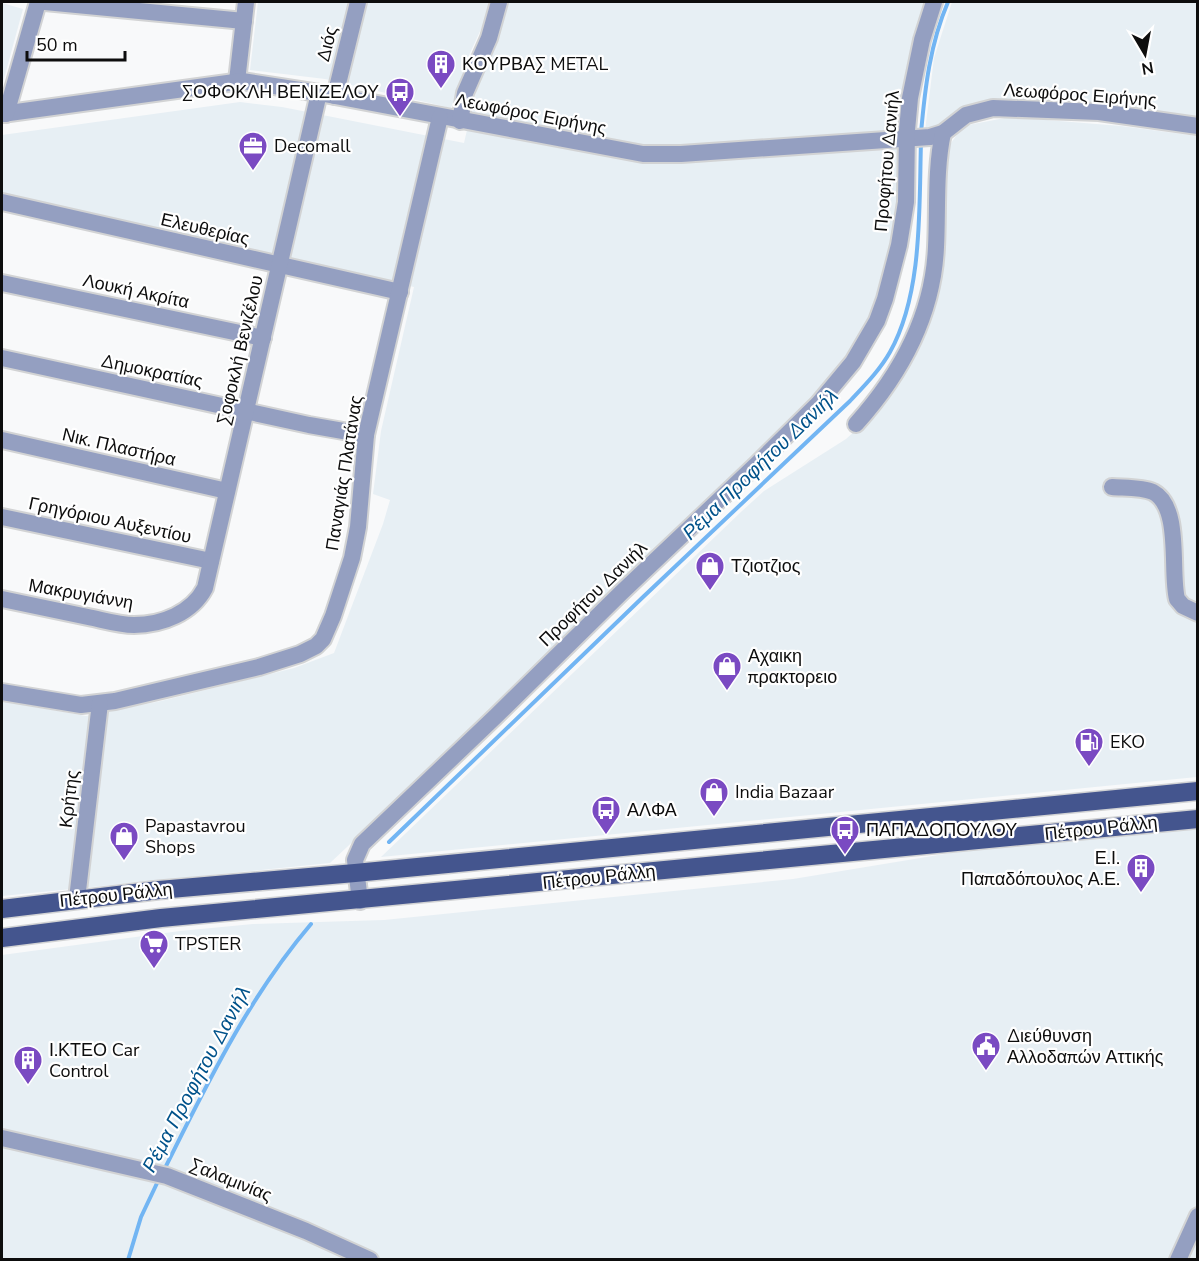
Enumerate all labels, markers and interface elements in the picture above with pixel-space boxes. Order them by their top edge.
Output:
street label: Διός [311,23,343,64]
scale bar [27,24,124,62]
north arrow [1115,24,1175,84]
text: 50 m [36,33,78,57]
building icon: ΚΟΥΡΒΑΣ METAL [425,48,457,90]
place label: ΚΟΥΡΒΑΣ METAL [462,52,609,76]
text: N [1140,56,1155,80]
bus stop icon: ΣΟΦΟΚΛΗ ΒΕΝΙΖΕΛΟΥ [384,76,416,118]
street label: Λεωφόρος Ειρήνης [1003,78,1158,112]
place label: ΣΟΦΟΚΛΗ ΒΕΝΙΖΕΛΟΥ [182,80,379,104]
street label: Λεωφόρος Ειρήνης [453,88,609,140]
street label: Προφήτου Δανιήλ [869,89,905,233]
office icon: Decomall [237,130,269,172]
place label: Decomall [274,134,351,158]
street label: Ελευθερίας [158,207,252,251]
street label: Λουκή Ακρίτα [81,268,191,314]
street label: Σοφοκλή Βενιζέλου [211,273,269,427]
street label: Δημοκρατίας [99,349,205,394]
water label: Ρέμα Προφήτου Δανιήλ [677,383,844,546]
street label: Παναγιάς Πλατάνας [320,393,368,552]
street label: Νικ. Πλαστήρα [60,422,178,472]
street label: Γρηγόριου Αυξεντίου [26,491,194,549]
street label: Προφήτου Δανιήλ [534,536,652,652]
shop icon: Τζιοτζιος [694,550,726,592]
place label: Τζιοτζιος [731,554,801,578]
street label: Μακρυγιάννη [27,573,135,615]
place label: Αχαικη πρακτορειο [748,644,837,689]
shop icon: Αχαικη πρακτορειο [711,650,743,692]
fuel station icon: EKO [1073,726,1105,768]
place label: EKO [1110,730,1145,754]
street label: Κρήτης [54,768,84,829]
shop icon: India Bazaar [698,776,730,818]
place label: India Bazaar [735,780,835,804]
bus stop icon: ΑΛΦΑ [590,794,622,836]
place label: ΑΛΦΑ [627,798,677,822]
street label: Πέτρου Ράλλη [1043,810,1159,846]
place label: Papastavrou Shops [145,814,246,859]
bus stop icon: ΠΑΠΑΔΟΠΟΥΛΟΥ [829,814,861,856]
place label: ΠΑΠΑΔΟΠΟΥΛΟΥ [866,818,1017,842]
shop icon: Papastavrou Shops [108,820,140,862]
place label: Ε.Ι. Παπαδόπουλος Α.Ε. [961,846,1120,891]
building icon: Ε.Ι. Παπαδόπουλος Α.Ε. [1125,852,1157,894]
street label: Πέτρου Ράλλη [541,859,657,895]
street label: Πέτρου Ράλλη [58,877,174,913]
supermarket icon: TPSTER [138,928,170,970]
place label: TPSTER [175,932,241,956]
water label: Ρέμα Προφήτου Δανιήλ [136,982,257,1177]
place label: Διεύθυνση Αλλοδαπών Αττικής [1007,1024,1164,1069]
public building icon: Διεύθυνση Αλλοδαπών Αττικής [970,1030,1002,1072]
place label: Ι.ΚΤΕΟ Car Control [49,1038,140,1083]
building icon: Ι.ΚΤΕΟ Car Control [12,1044,44,1086]
street label: Σαλαμινίας [186,1153,276,1207]

